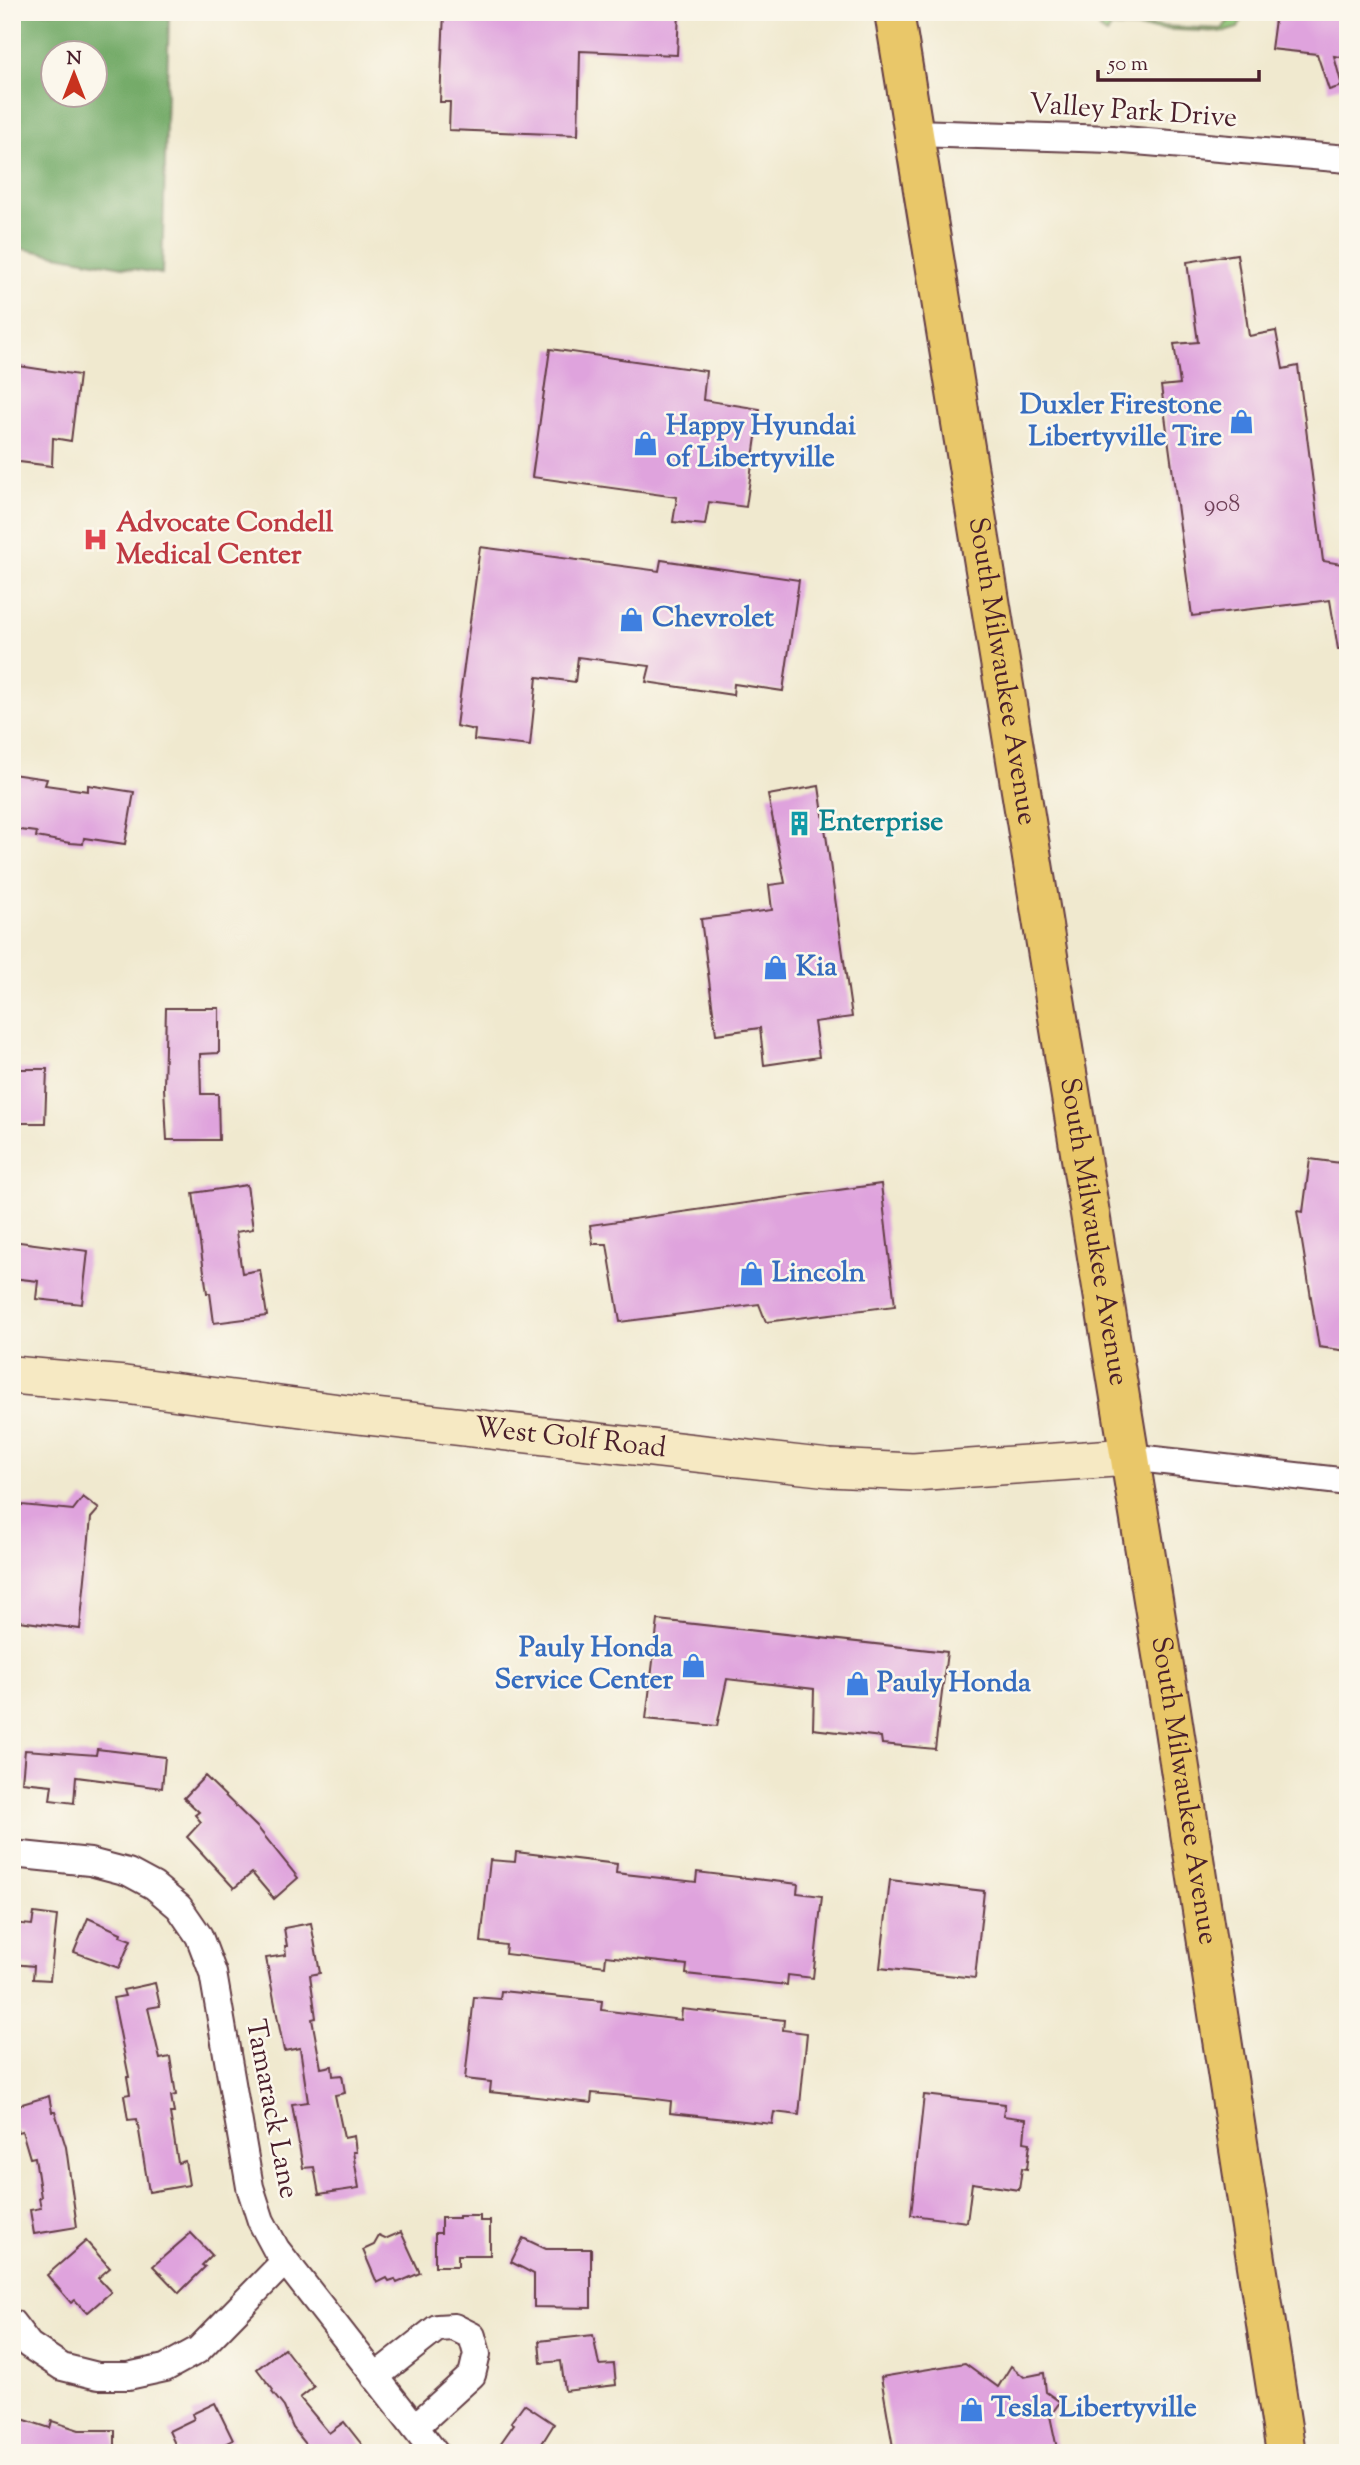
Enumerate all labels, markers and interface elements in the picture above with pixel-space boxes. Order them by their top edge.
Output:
north arrow [38,38,108,108]
scale bar [1098,38,1258,82]
text: N [66,46,82,73]
text: 50 m [1107,50,1148,80]
street label: Valley Park Drive [1028,85,1238,139]
place label: Duxler Firestone Libertyville Tire [1020,386,1222,458]
place label: Happy Hyundai of Libertyville [666,407,856,479]
shop icon: Duxler Firestone Libertyville Tire [1228,408,1256,436]
shop icon: Happy Hyundai of Libertyville [632,429,660,457]
house number: 908 [1204,488,1240,522]
place label: Advocate Condell Medical Center [116,504,334,576]
street label: South Milwaukee Avenue [957,514,1046,828]
hospital icon: Advocate Condell Medical Center [82,526,110,554]
place label: Chevrolet [652,599,774,639]
shop icon: Chevrolet [618,605,646,633]
place label: Enterprise [819,803,943,843]
building icon: Enterprise [785,809,813,837]
place label: Kia [796,948,837,988]
shop icon: Kia [762,954,790,982]
street label: South Milwaukee Avenue [1048,1075,1138,1389]
place label: Lincoln [772,1254,866,1294]
shop icon: Lincoln [738,1260,766,1288]
street label: West Golf Road [472,1408,668,1470]
place label: Pauly Honda Service Center [494,1629,673,1701]
street label: South Milwaukee Avenue [1139,1634,1227,1948]
shop icon: Pauly Honda Service Center [679,1651,707,1679]
place label: Pauly Honda [877,1664,1031,1704]
shop icon: Pauly Honda [843,1670,871,1698]
street label: Tamarack Lane [234,2016,308,2202]
place label: Tesla Libertyville [991,2389,1197,2429]
shop icon: Tesla Libertyville [957,2395,985,2423]

